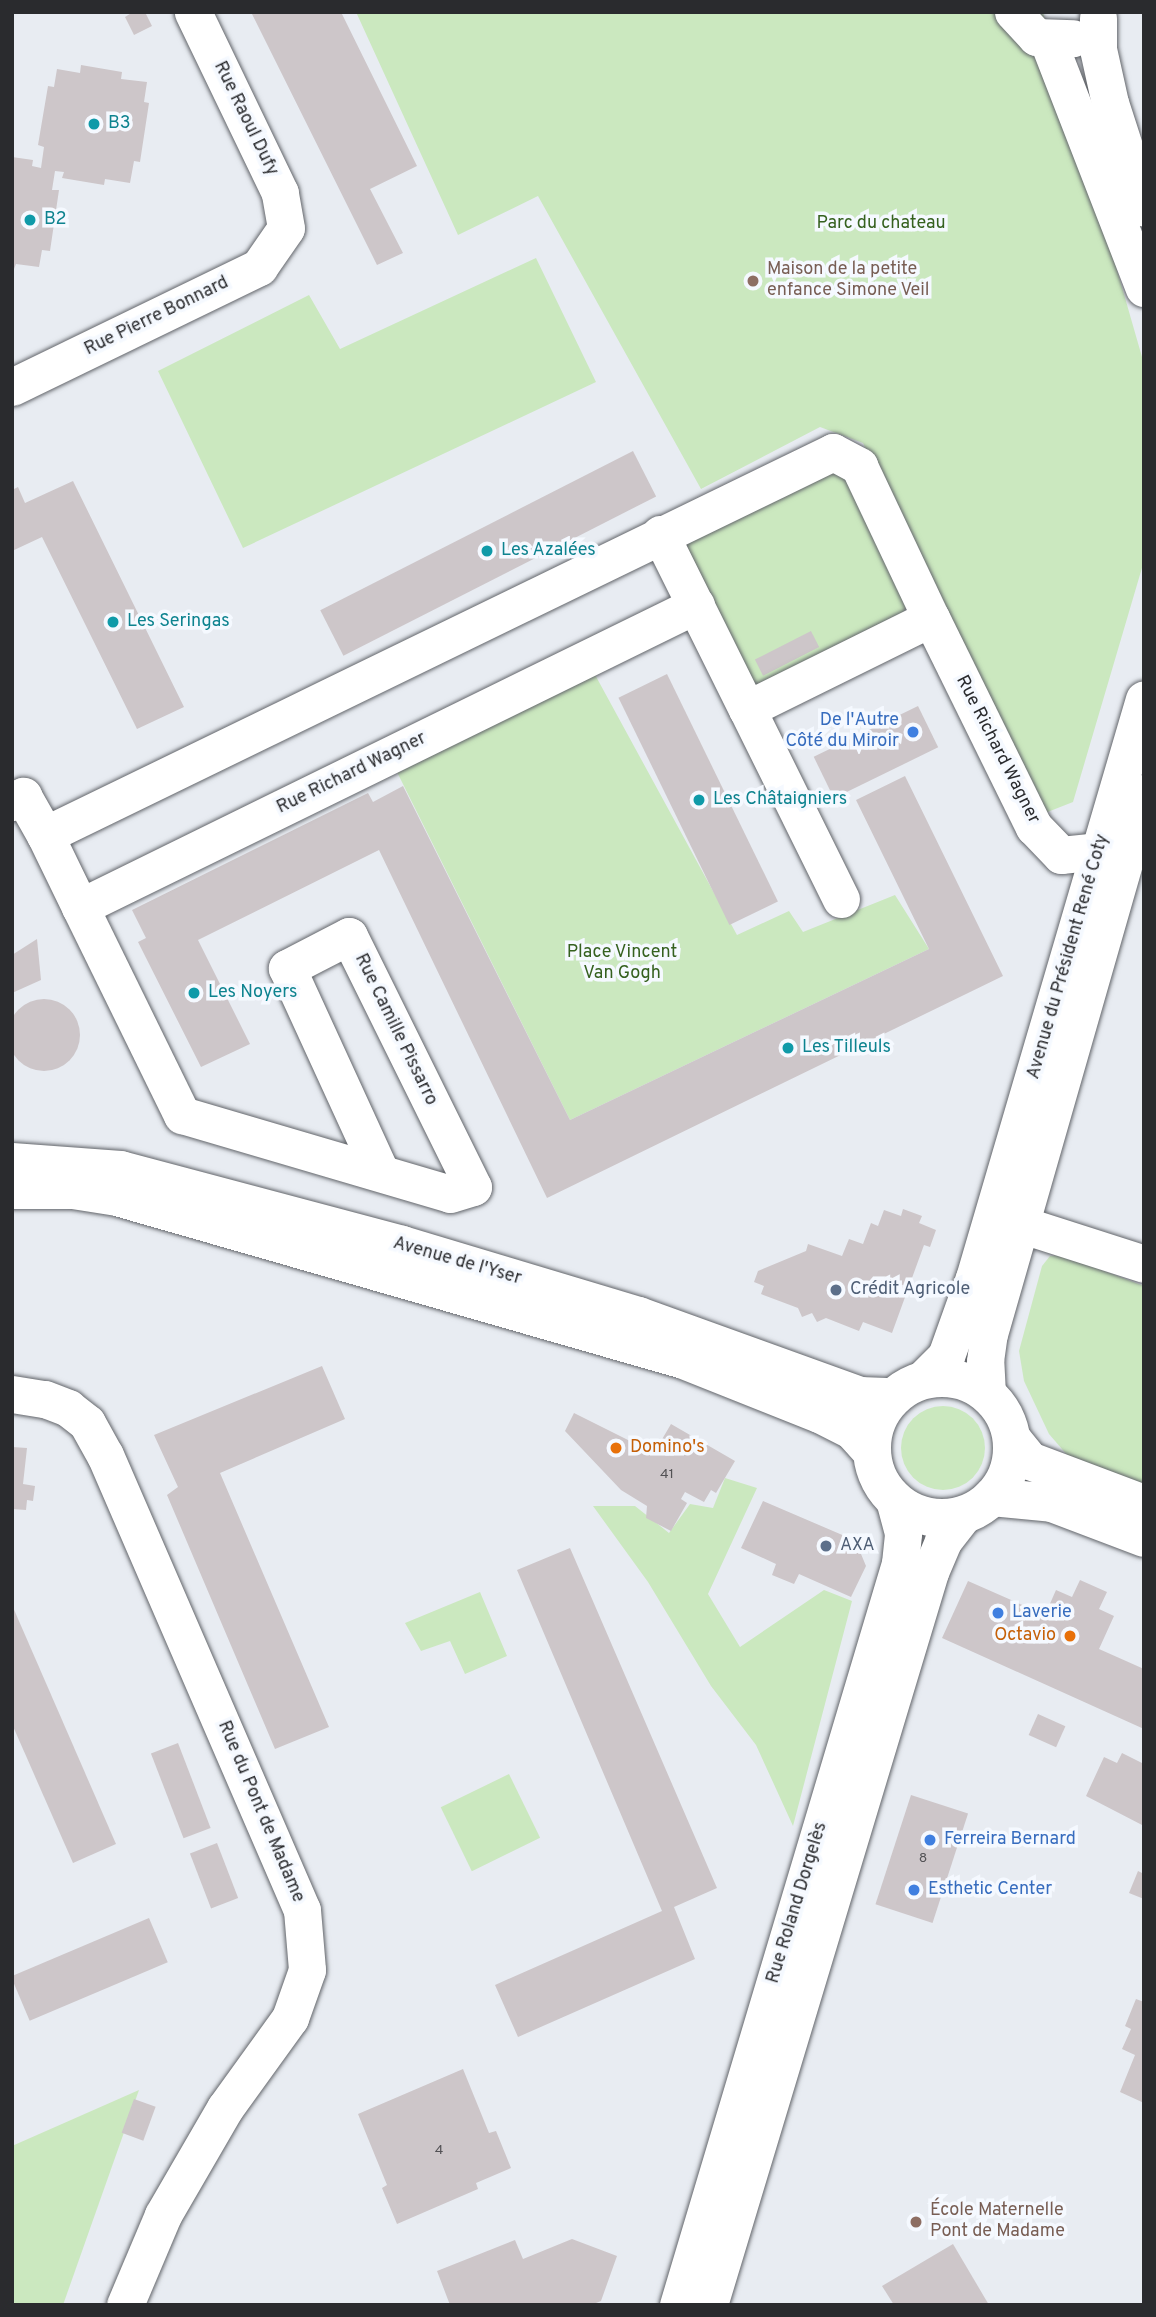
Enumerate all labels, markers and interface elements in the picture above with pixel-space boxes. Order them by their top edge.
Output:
street label: Rue Raoul Dufy [208,58,282,180]
place label: B3 [108,113,131,135]
marker: B3 [86,116,102,132]
place label: B2 [44,209,66,231]
marker: B2 [22,212,38,228]
park label: Parc du chateau [816,213,946,235]
place label: Maison de la petite enfance Simone Veil [767,260,930,302]
street label: Rue Pierre Bonnard [81,273,233,361]
marker: Maison de la petite enfance Simone Veil [745,273,761,289]
place label: Les Azalées [501,540,596,562]
marker: Les Azalées [479,543,495,559]
place label: Les Seringas [127,611,230,633]
marker: Les Seringas [105,614,121,630]
street label: Rue Richard Wagner [950,672,1044,828]
place label: De l'Autre Côté du Miroir [785,711,899,754]
marker: De l'Autre Côté du Miroir [905,724,921,740]
street label: Rue Richard Wagner [274,728,430,820]
place label: Les Châtaigniers [713,789,847,811]
marker: Les Châtaigniers [691,792,707,808]
street label: Avenue du Président René Coty [1024,832,1114,1082]
park label: Place Vincent Van Gogh [566,943,678,986]
street label: Rue Camille Pissarro [349,951,441,1109]
place label: Les Noyers [208,982,298,1004]
marker: Les Noyers [186,985,202,1001]
place label: Les Tilleuls [802,1037,892,1059]
marker: Les Tilleuls [780,1040,796,1056]
street label: Avenue de l'Yser [390,1233,524,1291]
place label: Crédit Agricole [850,1279,971,1301]
marker: Crédit Agricole [828,1282,844,1298]
place label: Domino's [630,1437,705,1459]
marker: Domino's [608,1440,624,1456]
house number: 41 [660,1467,674,1483]
place label: AXA [840,1535,875,1557]
marker: AXA [818,1538,834,1554]
place label: Laverie [1012,1602,1072,1624]
marker: Laverie [990,1605,1006,1621]
place label: Octavio [994,1625,1056,1647]
marker: Octavio [1062,1628,1078,1644]
street label: Rue du Pont de Madame [212,1718,308,1906]
street label: Rue Roland Dorgelès [763,1820,833,1986]
place label: Ferreira Bernard [944,1829,1076,1851]
marker: Ferreira Bernard [922,1832,938,1848]
house number: 8 [919,1851,927,1867]
place label: Esthetic Center [928,1879,1052,1901]
marker: Esthetic Center [906,1882,922,1898]
house number: 4 [435,2143,443,2159]
place label: École Maternelle Pont de Madame [930,2201,1065,2244]
marker: École Maternelle Pont de Madame [908,2214,924,2230]

